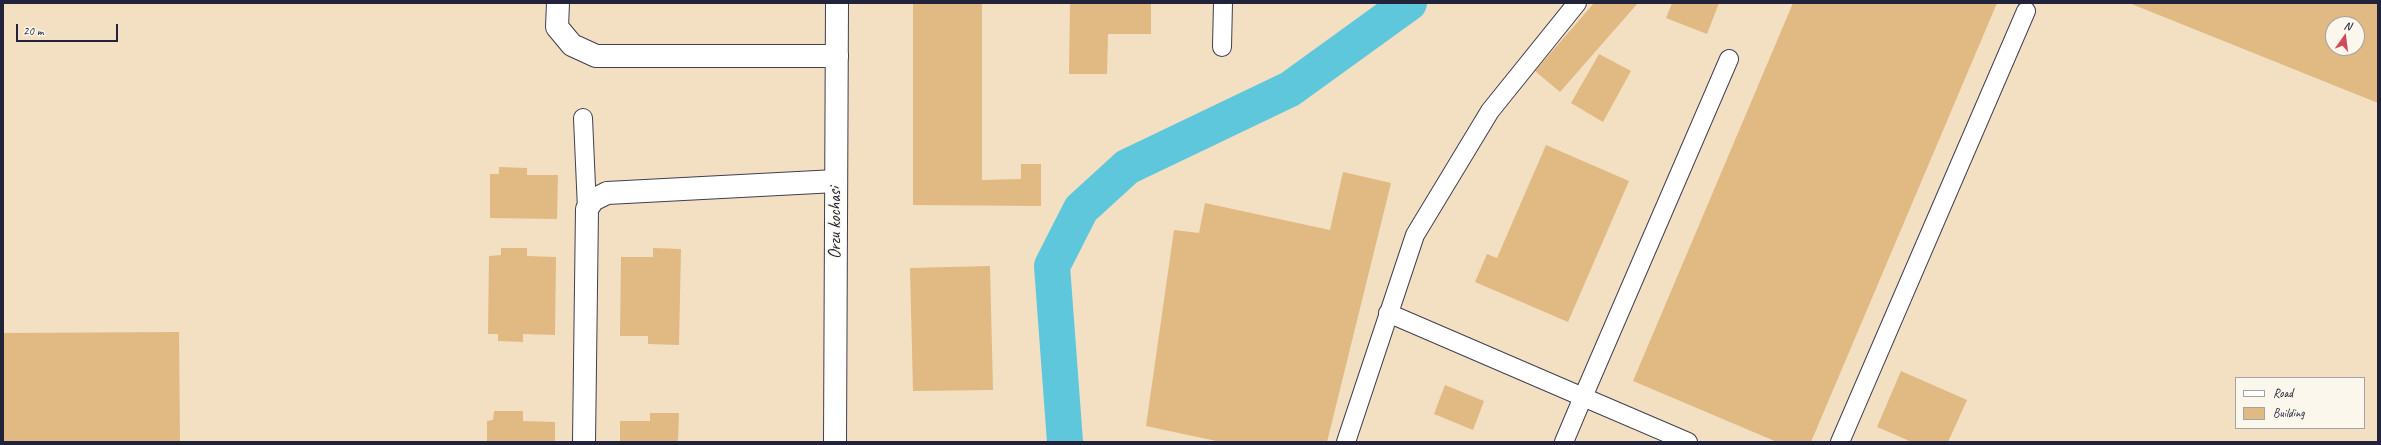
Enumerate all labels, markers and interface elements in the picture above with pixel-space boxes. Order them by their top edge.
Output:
scale bar [18,16,120,42]
north arrow [2325,16,2365,56]
text: N [2343,18,2353,33]
text: 20 m [23,23,43,39]
street label: Orzu kochasi [826,187,846,259]
legend [2235,377,2365,429]
text: Road [2273,385,2293,401]
text: Building [2273,405,2305,421]

